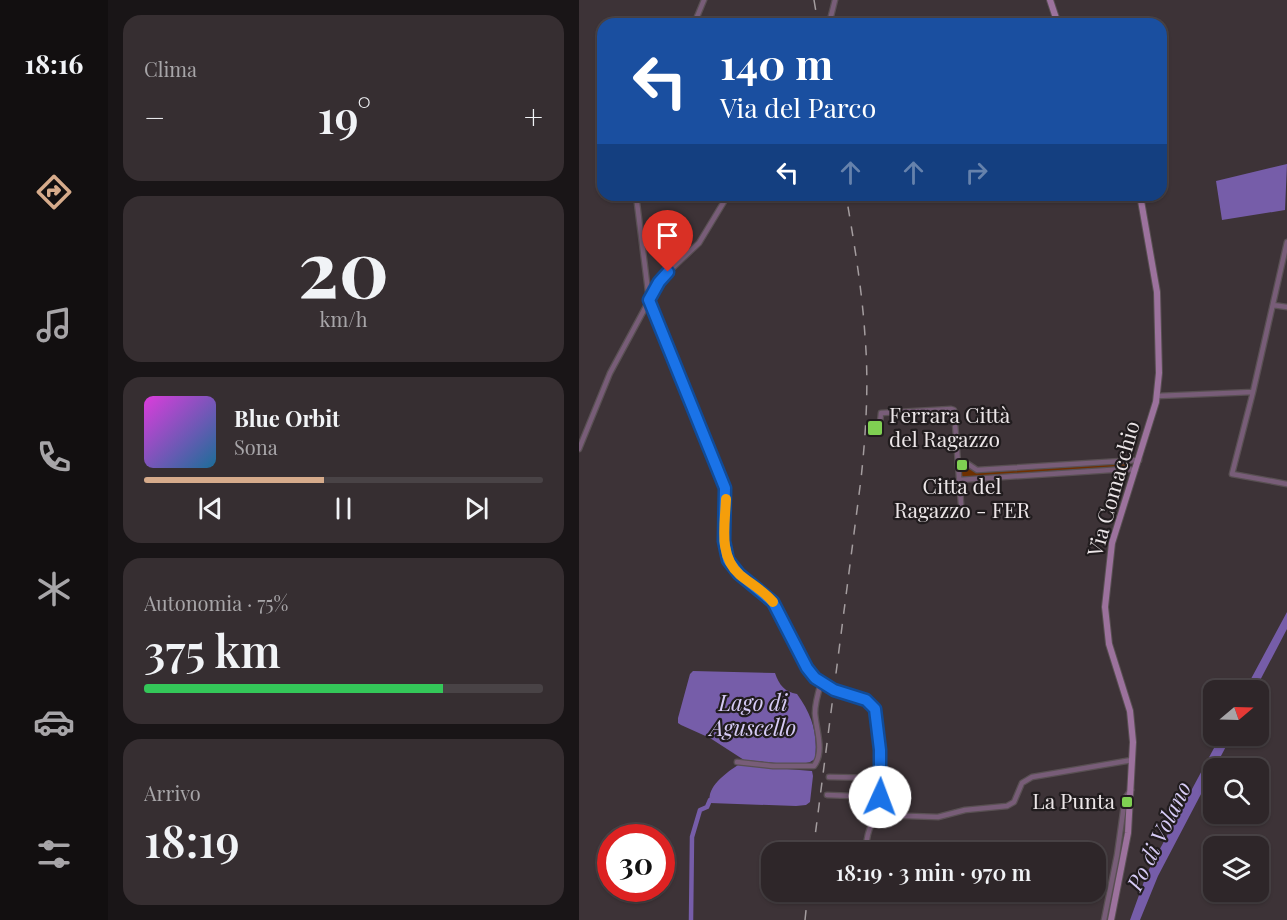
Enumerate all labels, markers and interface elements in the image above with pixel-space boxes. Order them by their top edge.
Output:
text: 140 m [720,35,833,91]
icon: left [621,42,699,120]
text: 18:16 [25,45,83,81]
text: Clima [144,55,197,82]
text: 19° [318,85,371,145]
text: Via del Parco [720,89,876,125]
text: − [144,94,165,138]
text: + [524,94,543,138]
icon: left [771,156,804,189]
icon: ahead [834,156,867,189]
icon: ahead [897,156,930,189]
icon: right [960,156,993,189]
icon: directions [33,171,75,213]
pin [642,210,693,272]
text: 20 [298,214,389,318]
icon: arrive [651,219,684,252]
icon: music [33,304,75,346]
text: km/h [320,305,367,332]
place label: Ferrara Città del Ragazzo [889,400,1011,452]
text: Blue Orbit [234,403,340,433]
street label: Via Comacchio [1079,417,1145,560]
marker: Ferrara Città del Ragazzo [866,419,884,437]
text: Sona [234,433,278,460]
icon: phone [33,436,75,478]
marker: Citta del Ragazzo - FER [955,458,969,472]
place label: Citta del Ragazzo - FER [894,471,1030,523]
icon: previous [194,492,227,525]
icon: pause [327,492,360,525]
icon: next [460,492,493,525]
icon: climate [33,568,75,610]
text: Autonomia · 75% [144,589,288,616]
text: 375 km [144,619,281,679]
north arrow [1203,680,1269,746]
map controls [1203,680,1269,902]
water label: Lago di Aguscello [708,687,796,742]
icon: car [33,701,75,743]
button: search [1203,758,1269,824]
position arrow [848,765,912,829]
water label: Po di Volano [1118,776,1197,896]
text: Arrivo [144,779,201,806]
place label: La Punta [1032,786,1116,814]
marker: La Punta [1120,795,1134,809]
text: 18:19 [144,809,240,869]
speed limit sign: 30 [597,824,675,902]
icon: filters [33,833,75,875]
button: layers [1203,836,1269,902]
text: 18:19 · 3 min · 970 m [836,857,1031,887]

